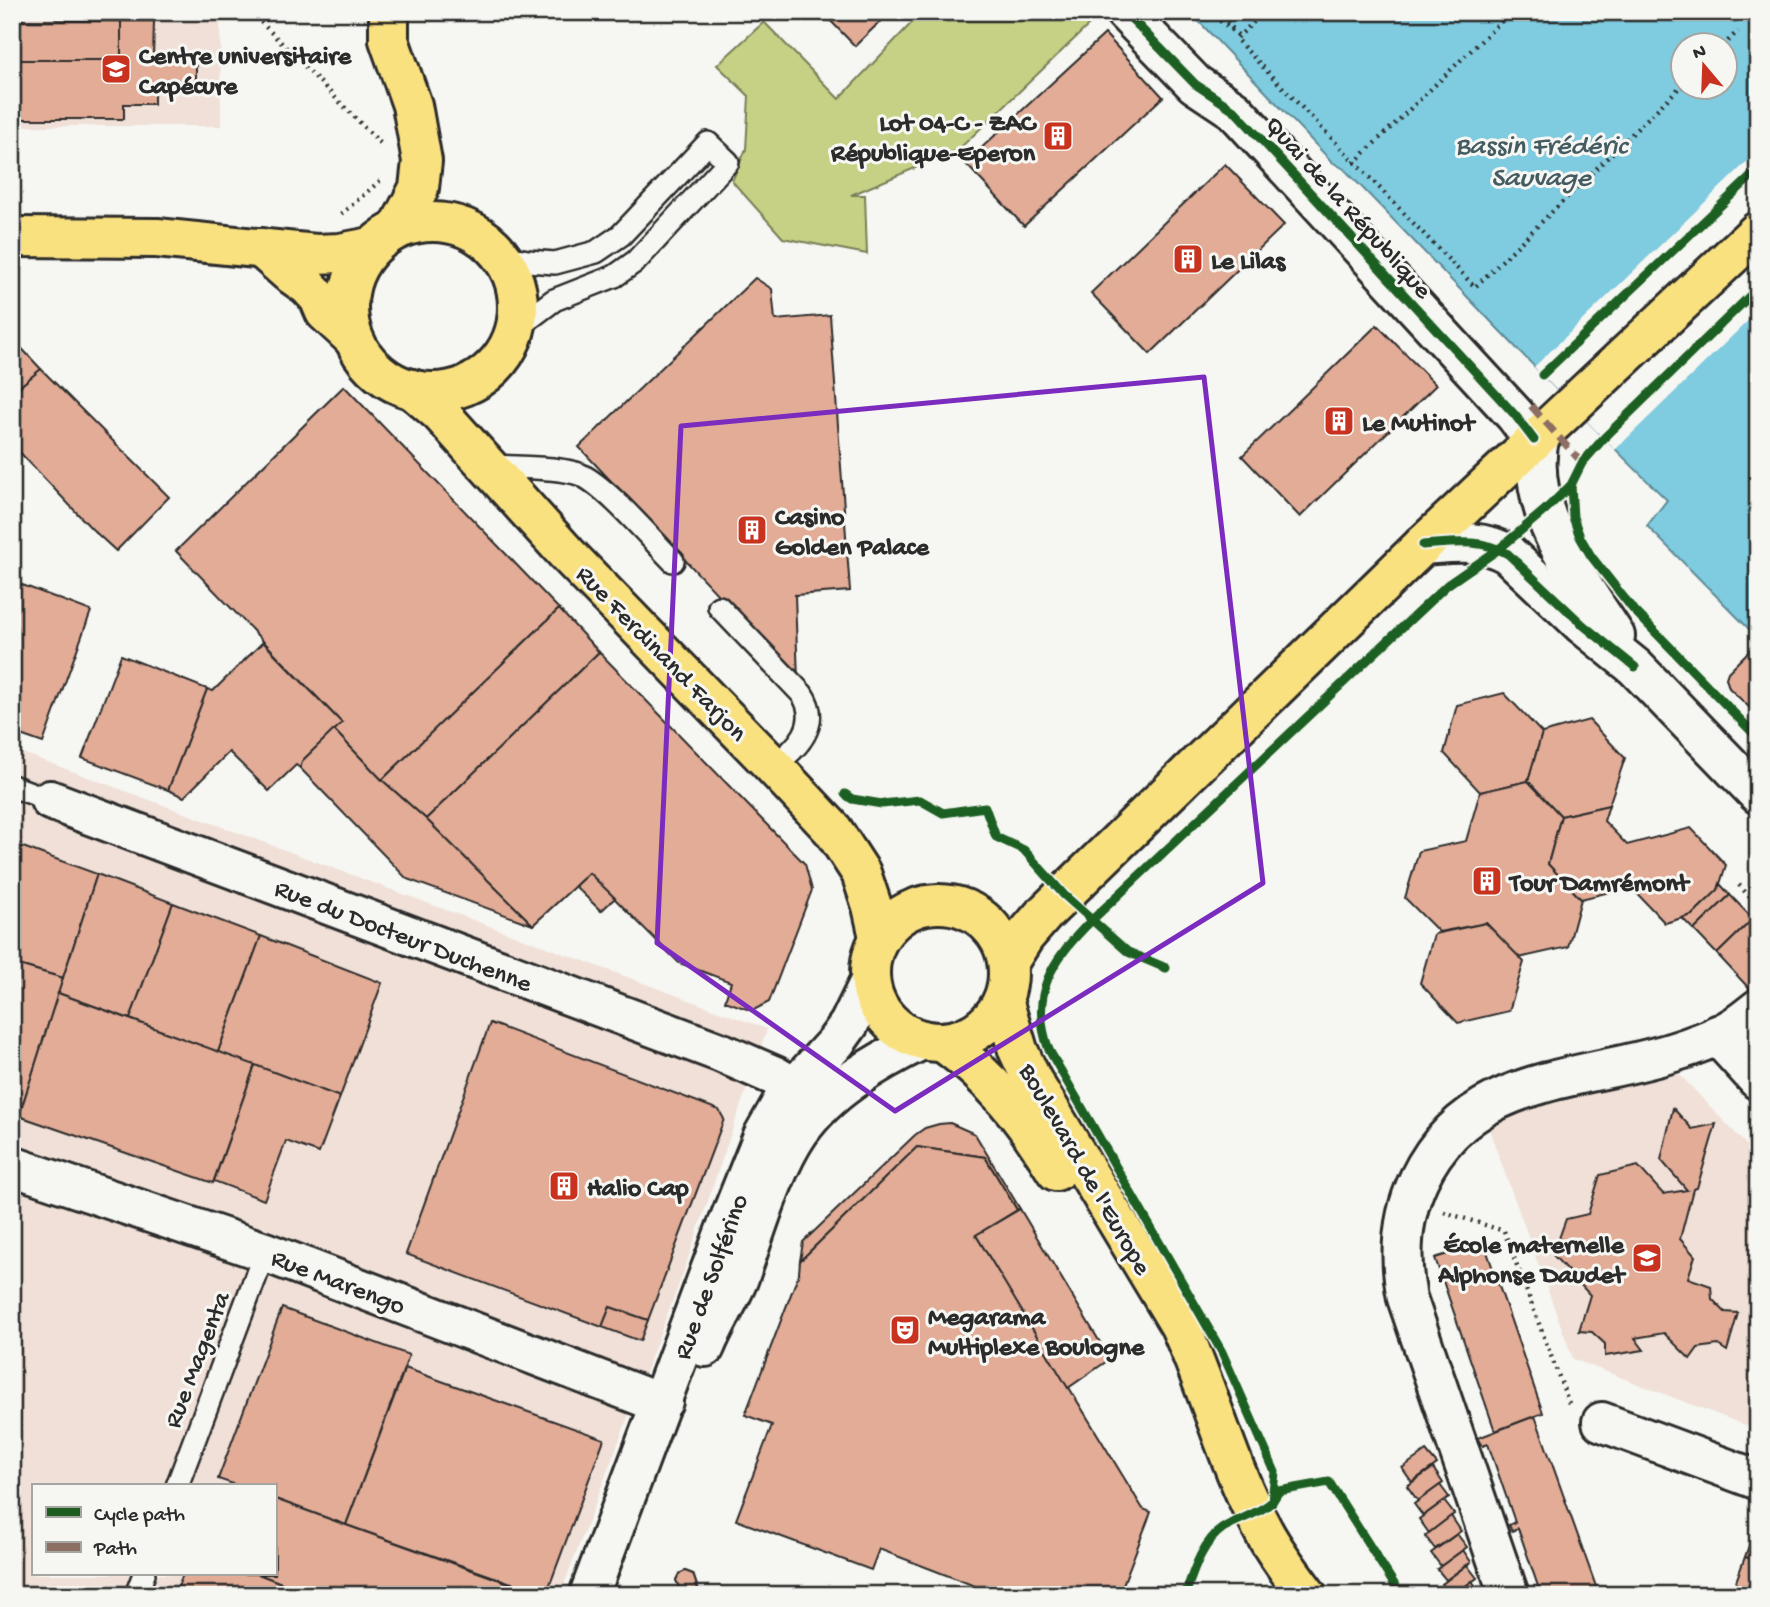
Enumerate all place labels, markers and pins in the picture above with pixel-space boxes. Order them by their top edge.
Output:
place label: Centre universitaire Capécure [139,43,353,104]
school or university icon: Centre universitaire Capécure [99,52,133,86]
place label: Lot 04-C - ZAC République-Eperon [830,110,1038,171]
building icon: Lot 04-C - ZAC République-Eperon [1041,119,1075,153]
building icon: Le Lilas [1171,242,1205,276]
place label: Le Lilas [1211,248,1286,279]
building icon: Le Mutinot [1322,404,1356,438]
place label: Le Mutinot [1362,410,1476,441]
place label: Casino Golden Palace [775,504,931,565]
building icon: Casino Golden Palace [735,513,769,547]
building icon: Tour Damrémont [1470,864,1504,898]
place label: Tour Damrémont [1508,870,1691,901]
building icon: Halio Cap [547,1169,581,1203]
place label: Halio Cap [587,1175,689,1206]
place label: École maternelle Alphonse Daudet [1437,1232,1626,1293]
school or university icon: École maternelle Alphonse Daudet [1630,1241,1664,1275]
place label: Megarama Multiplexe Boulogne [928,1304,1146,1365]
theatre icon: Megarama Multiplexe Boulogne [888,1313,922,1347]

